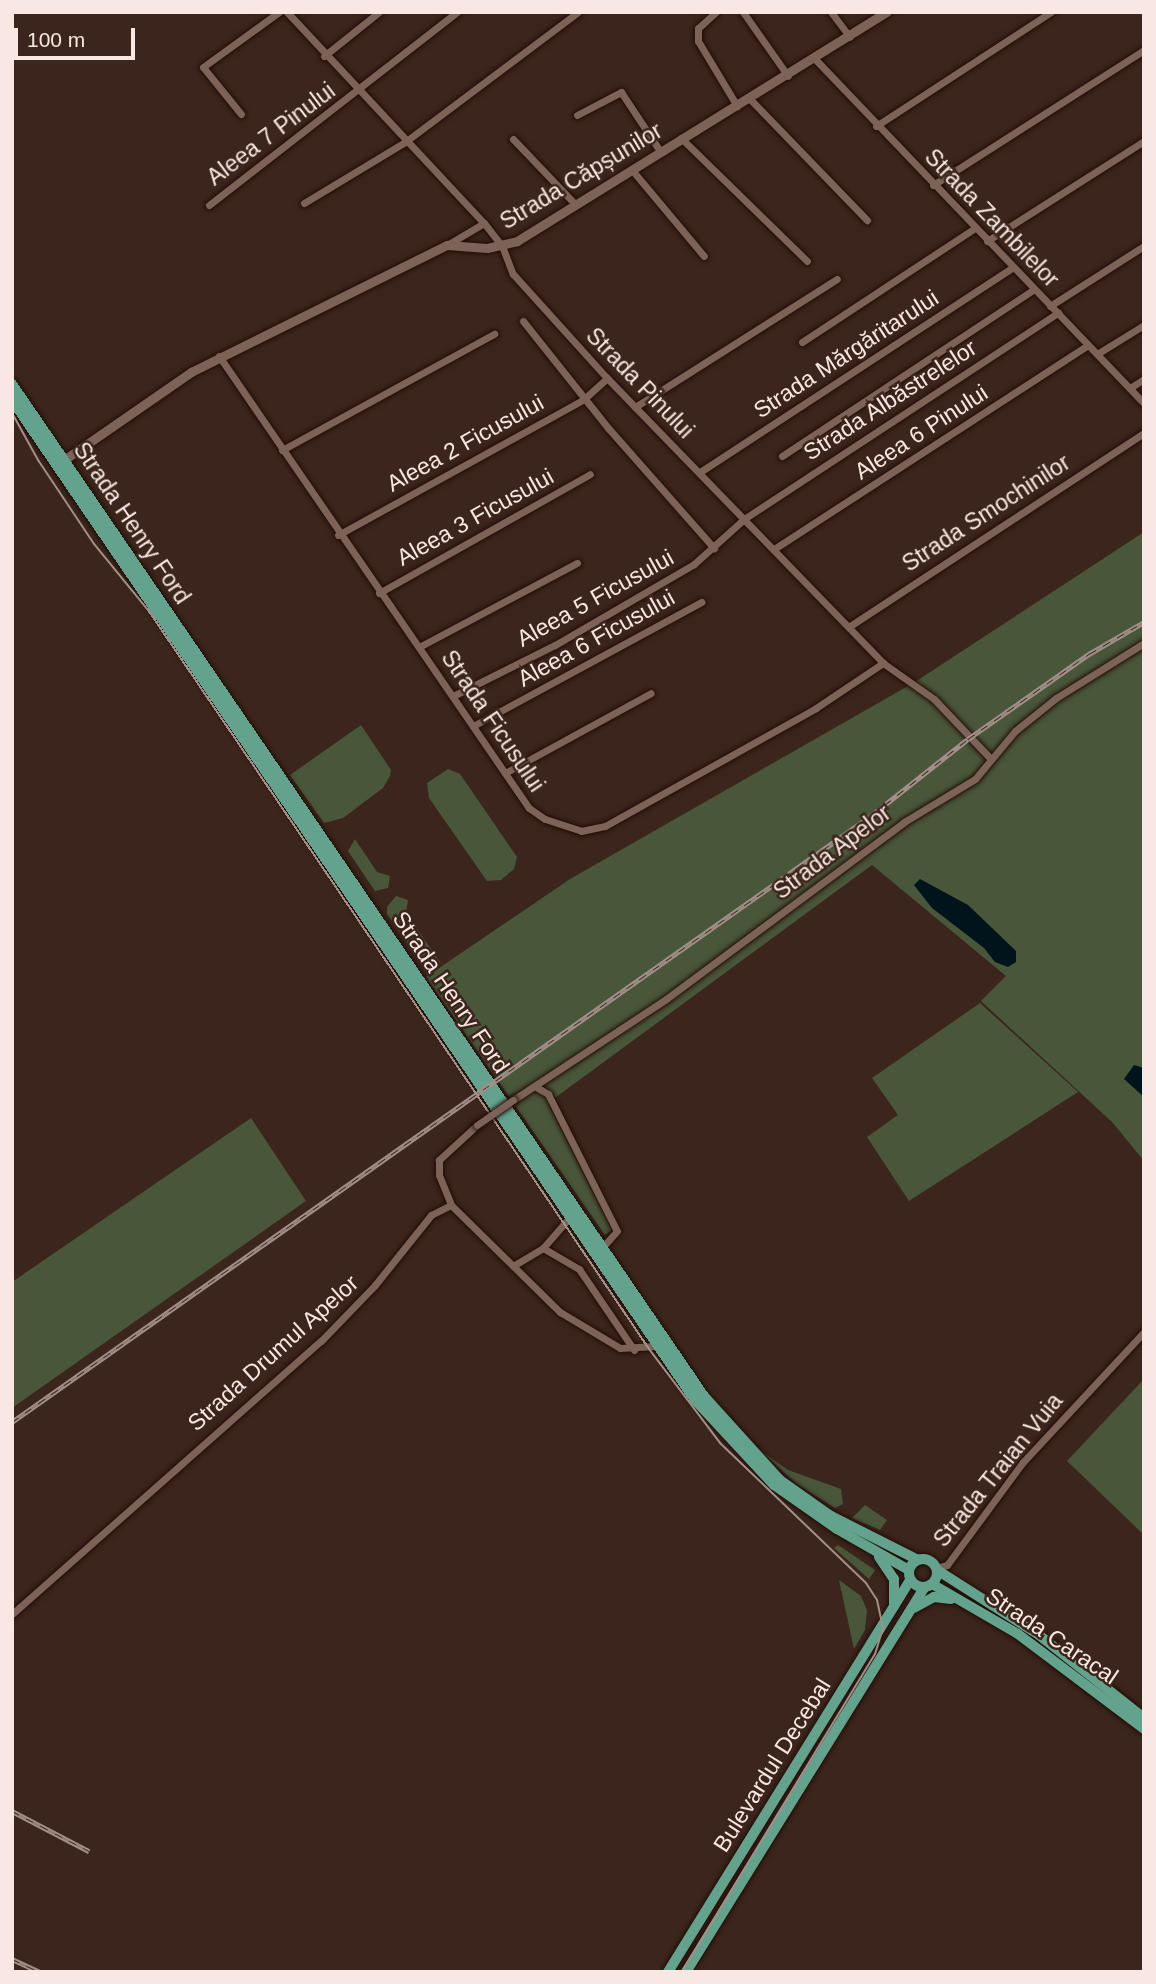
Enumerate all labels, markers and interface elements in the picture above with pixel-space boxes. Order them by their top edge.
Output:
scale bar [18,14,138,58]
text: 100 m [27,28,85,51]
street label: Aleea 7 Pinului [201,77,341,191]
street label: Strada Căpșunilor [495,117,667,235]
street label: Strada Zambilelor [919,143,1065,293]
street label: Strada Mărgăritarului [748,284,944,424]
street label: Strada Pinului [580,322,700,444]
street label: Strada Albăstrelelor [798,333,982,467]
street label: Aleea 6 Pinului [849,379,993,485]
street label: Aleea 2 Ficusului [382,388,548,498]
street label: Strada Henry Ford [68,437,196,609]
street label: Strada Smochinilor [897,449,1075,577]
street label: Aleea 3 Ficusului [392,462,558,572]
street label: Aleea 5 Ficusului [512,543,678,653]
street label: Aleea 6 Ficusului [513,583,679,693]
street label: Strada Ficusului [435,645,551,797]
street label: Strada Apelor [768,799,896,905]
street label: Strada Henry Ford [387,906,515,1078]
street label: Strada Drumul Apelor [182,1269,364,1437]
street label: Strada Traian Vuia [927,1387,1069,1553]
street label: Strada Caracal [981,1582,1123,1690]
street label: Bulevardul Decebal [707,1673,837,1857]

